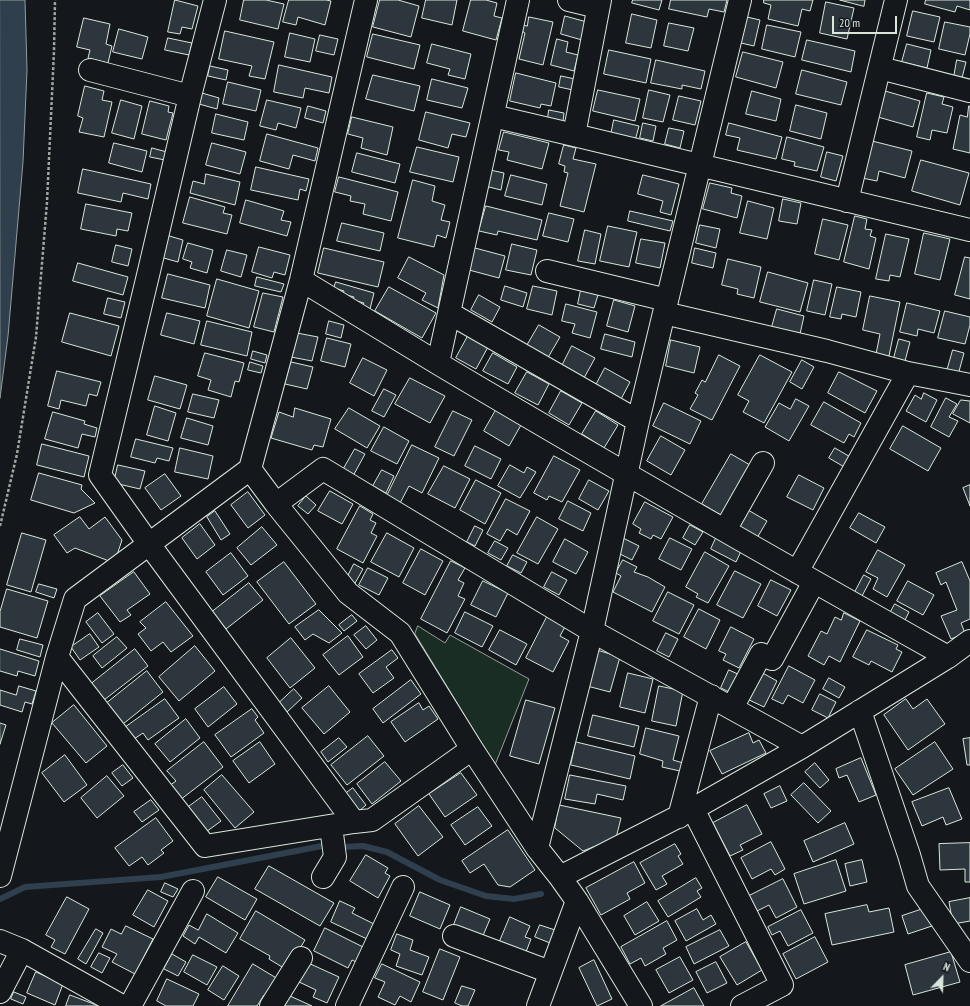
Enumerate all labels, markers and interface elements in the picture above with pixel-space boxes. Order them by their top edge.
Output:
scale bar [834,8,899,34]
text: 20 m [839,15,860,30]
north arrow [922,958,962,998]
text: N [941,959,952,975]

